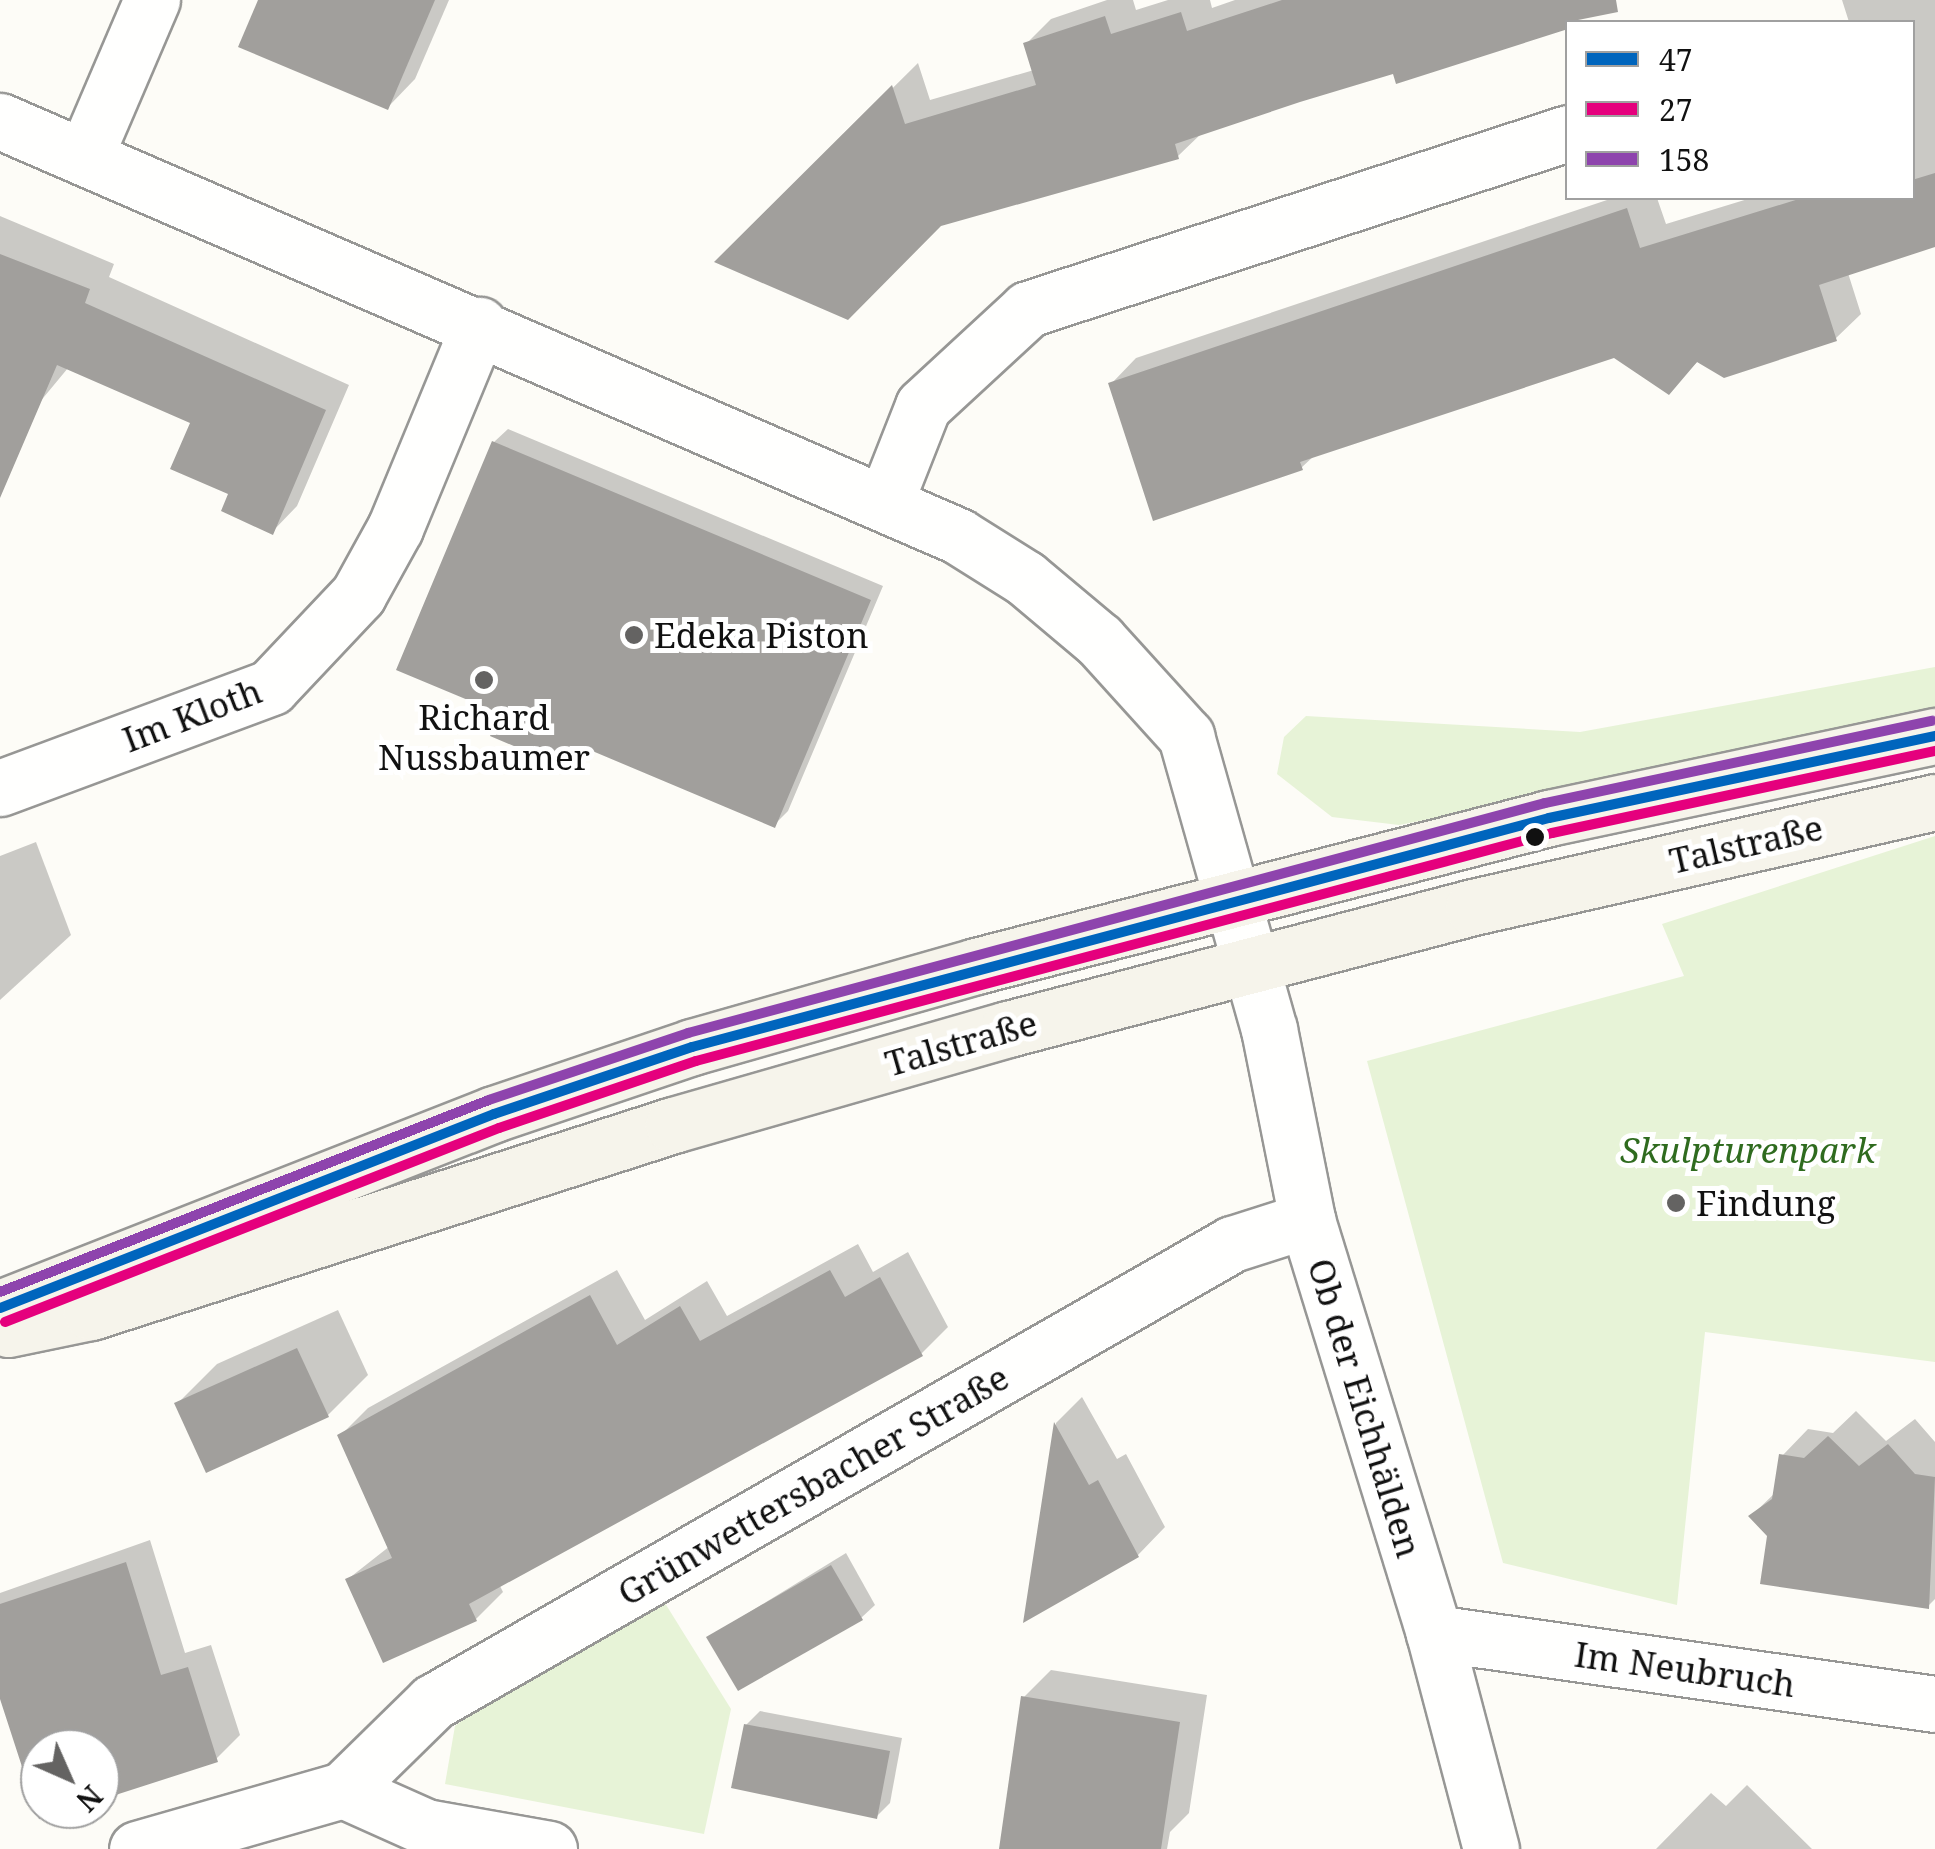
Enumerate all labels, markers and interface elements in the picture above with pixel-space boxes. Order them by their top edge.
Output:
legend [1565,20,1915,200]
text: 47 [1659,39,1693,80]
text: 27 [1659,89,1693,130]
text: 158 [1659,139,1709,180]
place label: Edeka Piston [654,614,869,656]
marker: Edeka Piston [623,624,645,646]
street label: Im Kloth [117,669,267,761]
marker: Richard Nussbaumer [473,669,495,691]
place label: Richard Nussbaumer [378,696,590,778]
street label: Talstraße [1665,806,1827,882]
unlabelled marker [1525,827,1545,847]
street label: Talstraße [880,1001,1042,1085]
park label: Skulpturenpark [1620,1129,1876,1171]
place label: Findung [1696,1182,1836,1224]
marker: Findung [1665,1192,1687,1214]
street label: Ob der Eichhälden [1300,1253,1430,1563]
street label: Grünwettersbacher Straße [610,1356,1016,1614]
street label: Im Neubruch [1572,1633,1798,1705]
north arrow [20,1729,120,1829]
text: N [69,1778,111,1820]

